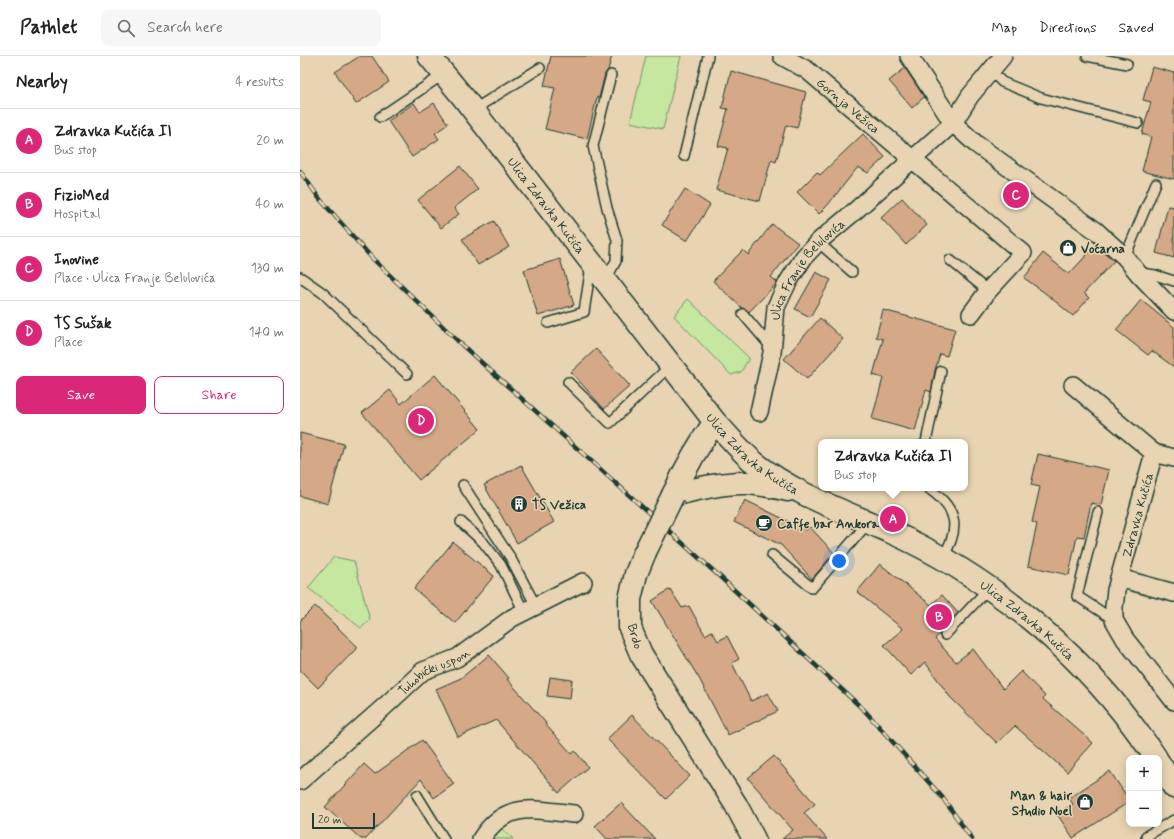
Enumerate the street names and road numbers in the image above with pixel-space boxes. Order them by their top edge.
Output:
street label: Gornja Vežica [812,75,883,138]
street label: Ulica Zdravka Kučića [503,154,589,258]
street label: Ulica Franje Belulovića [768,216,849,321]
street label: Ulica Zdravka Kučića [701,410,802,499]
street label: Zdravka Kučića [1119,471,1158,560]
street label: Ulica Zdravka Kučića [976,577,1078,665]
street label: Brdo [623,622,647,652]
street label: Tuhobićki uspon [395,644,474,700]

